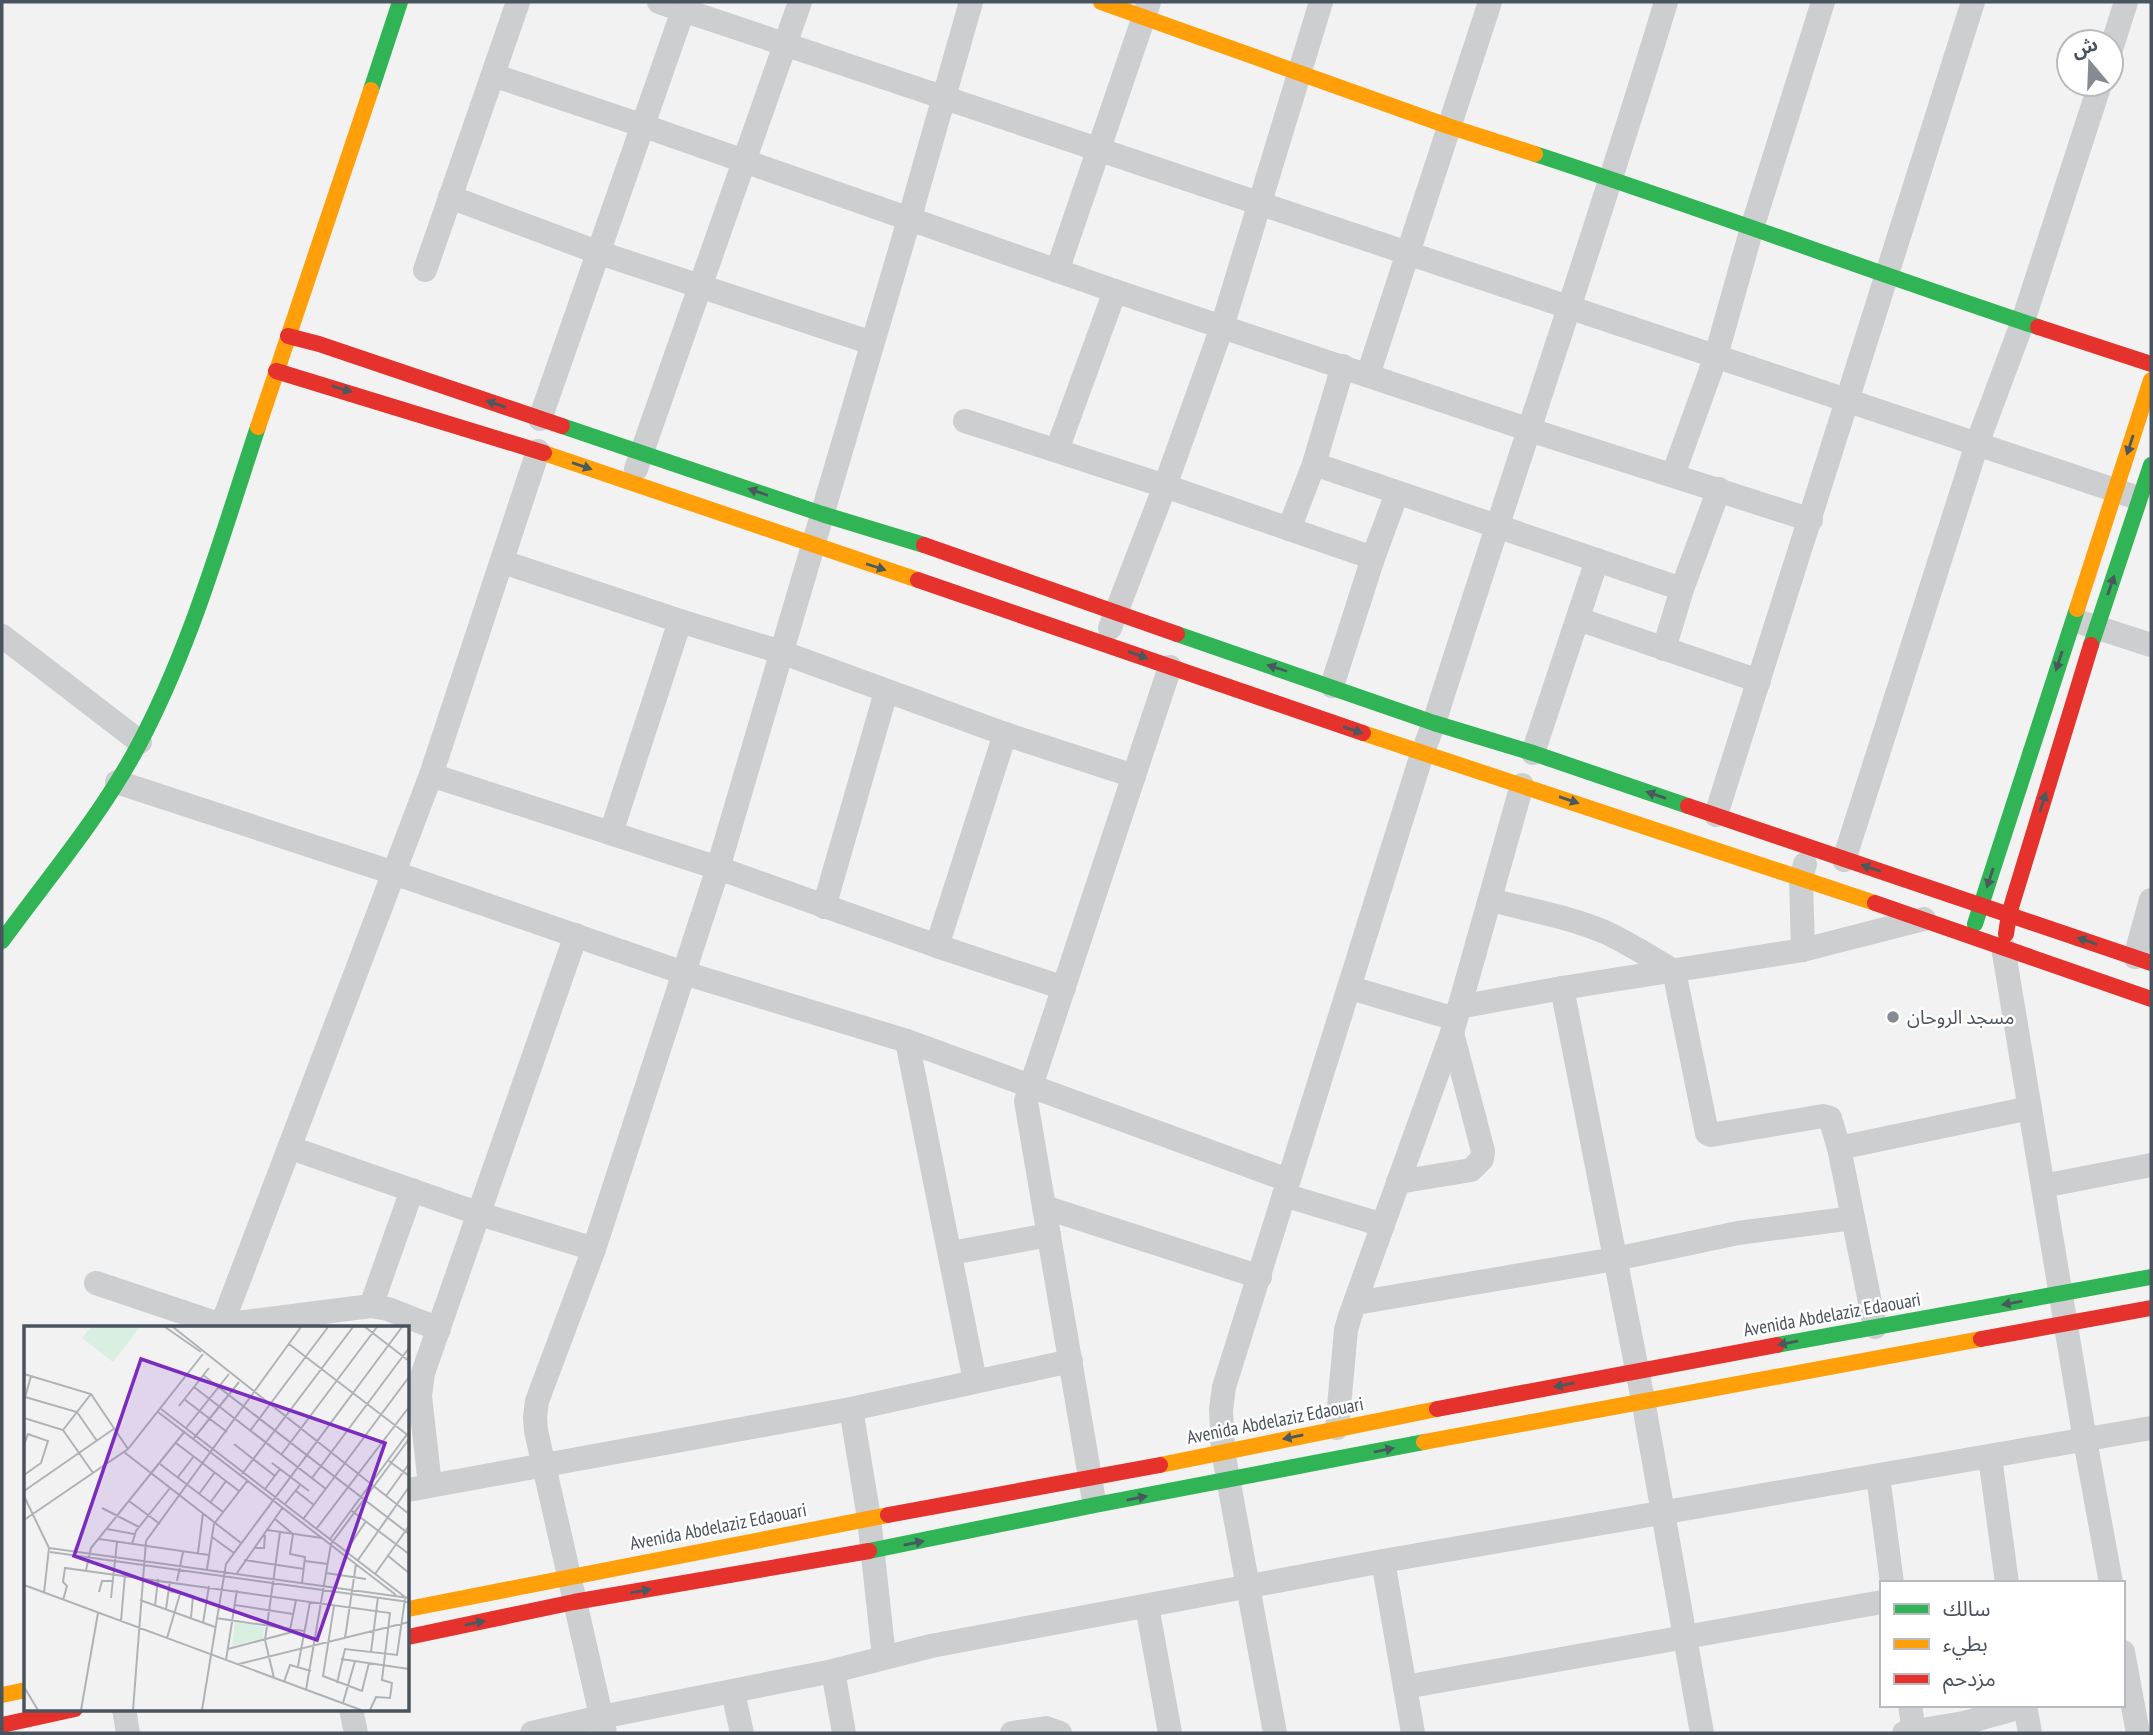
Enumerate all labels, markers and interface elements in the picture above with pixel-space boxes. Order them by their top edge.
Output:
north arrow [2055,28,2125,98]
text: ش [2068,31,2101,63]
one-way arrow [331,385,352,395]
one-way arrow [485,398,506,409]
one-way arrow [2124,435,2135,456]
one-way arrow [572,461,593,472]
one-way arrow [747,486,768,497]
one-way arrow [866,562,887,572]
one-way arrow [2106,574,2117,595]
one-way arrow [1128,650,1149,661]
one-way arrow [2053,651,2064,672]
one-way arrow [1267,662,1288,673]
one-way arrow [1343,725,1364,736]
one-way arrow [1645,789,1666,800]
one-way arrow [2039,791,2049,812]
one-way arrow [1559,796,1580,806]
one-way arrow [1860,863,1881,873]
one-way arrow [1985,868,1995,889]
one-way arrow [2076,935,2097,946]
place label: مسجد الروحان [1907,1005,2015,1029]
marker: مسجد الروحان [1885,1009,1901,1025]
street label: Avenida Abdelaziz Edaouari [1742,1287,1922,1341]
one-way arrow [2001,1298,2023,1309]
inset map [24,1326,410,1710]
one-way arrow [1777,1338,1799,1349]
one-way arrow [1553,1379,1575,1390]
street label: Avenida Abdelaziz Edaouari [1185,1391,1365,1449]
one-way arrow [1282,1432,1304,1443]
one-way arrow [1373,1445,1395,1456]
one-way arrow [1126,1492,1148,1503]
street label: Avenida Abdelaziz Edaouari [628,1497,808,1555]
one-way arrow [903,1537,925,1548]
legend [1880,1581,2125,1707]
one-way arrow [630,1585,652,1596]
text: سالك [1943,1595,1990,1622]
one-way arrow [464,1618,486,1629]
text: بطيء [1943,1630,1988,1660]
text: مزدحم [1943,1665,1996,1694]

